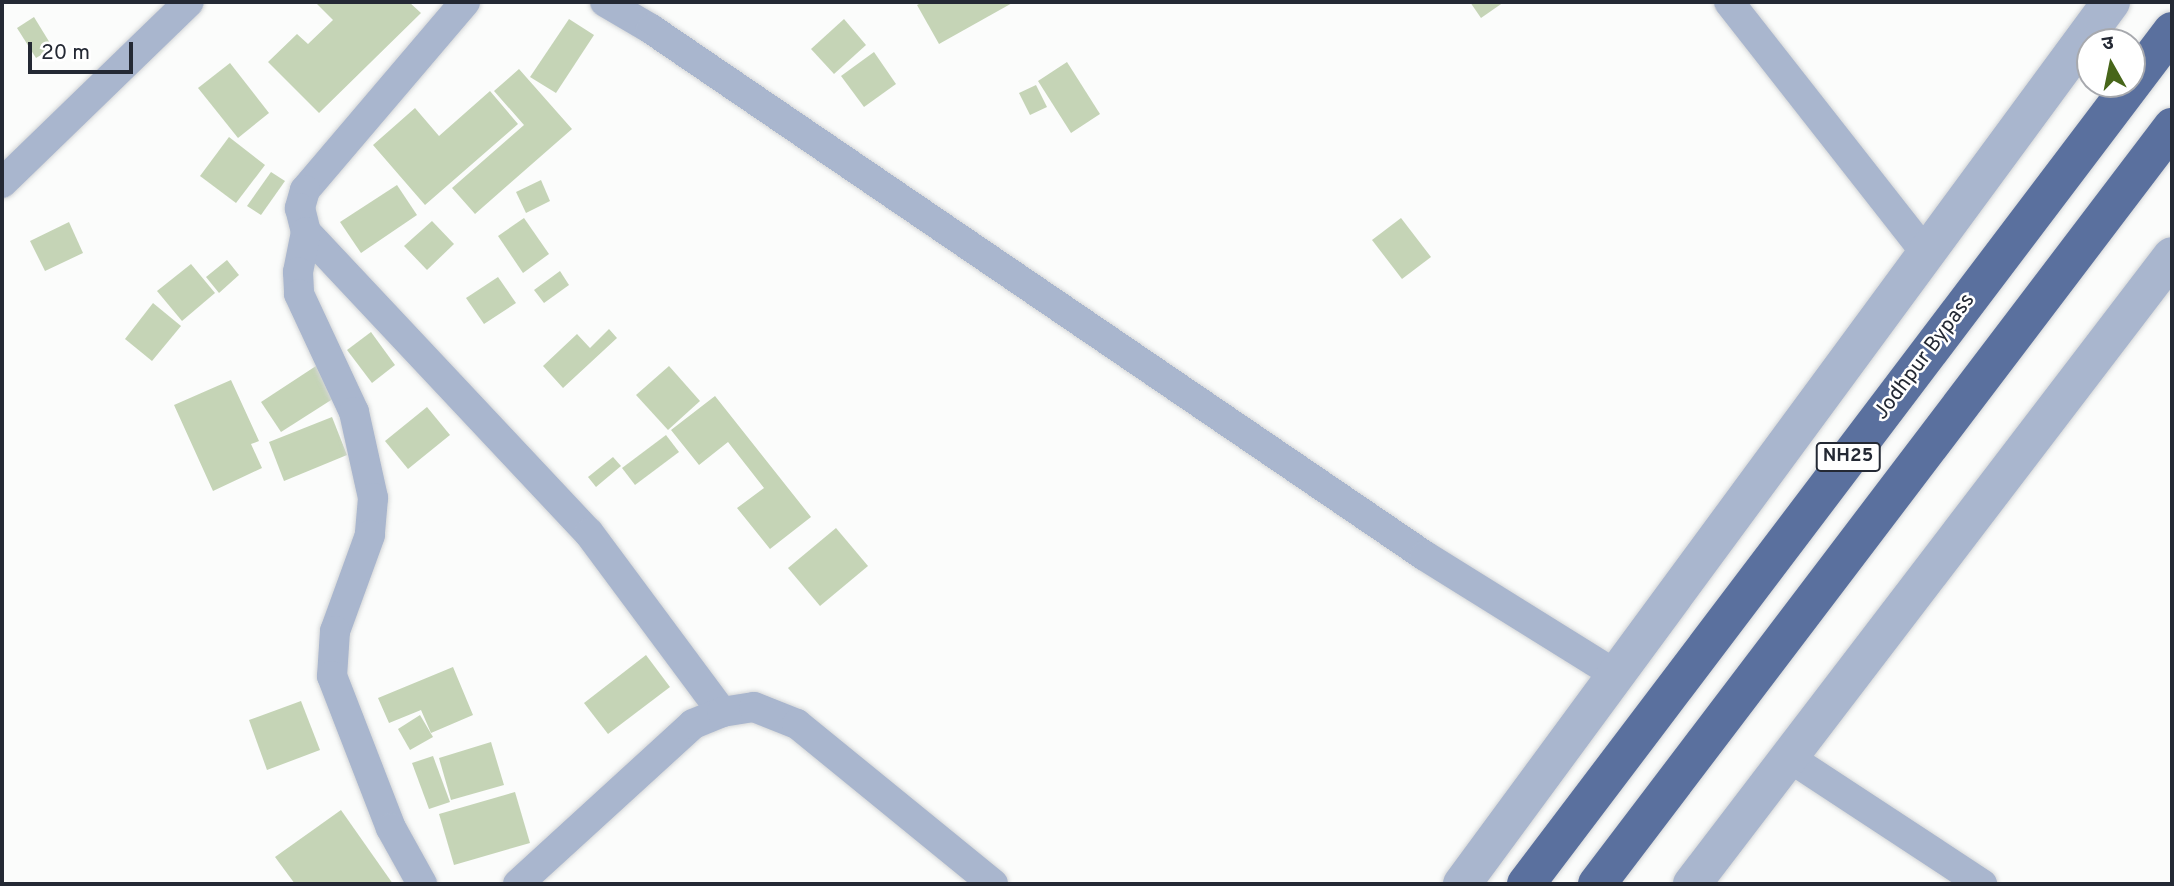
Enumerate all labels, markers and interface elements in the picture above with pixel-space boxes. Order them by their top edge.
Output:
scale bar [32,28,136,72]
north arrow [2076,28,2146,98]
text: उ [2101,32,2115,57]
text: 20 m [41,40,90,67]
street label: Jodhpur Bypass [1869,289,1981,425]
road number: NH25 [1815,442,1881,472]

